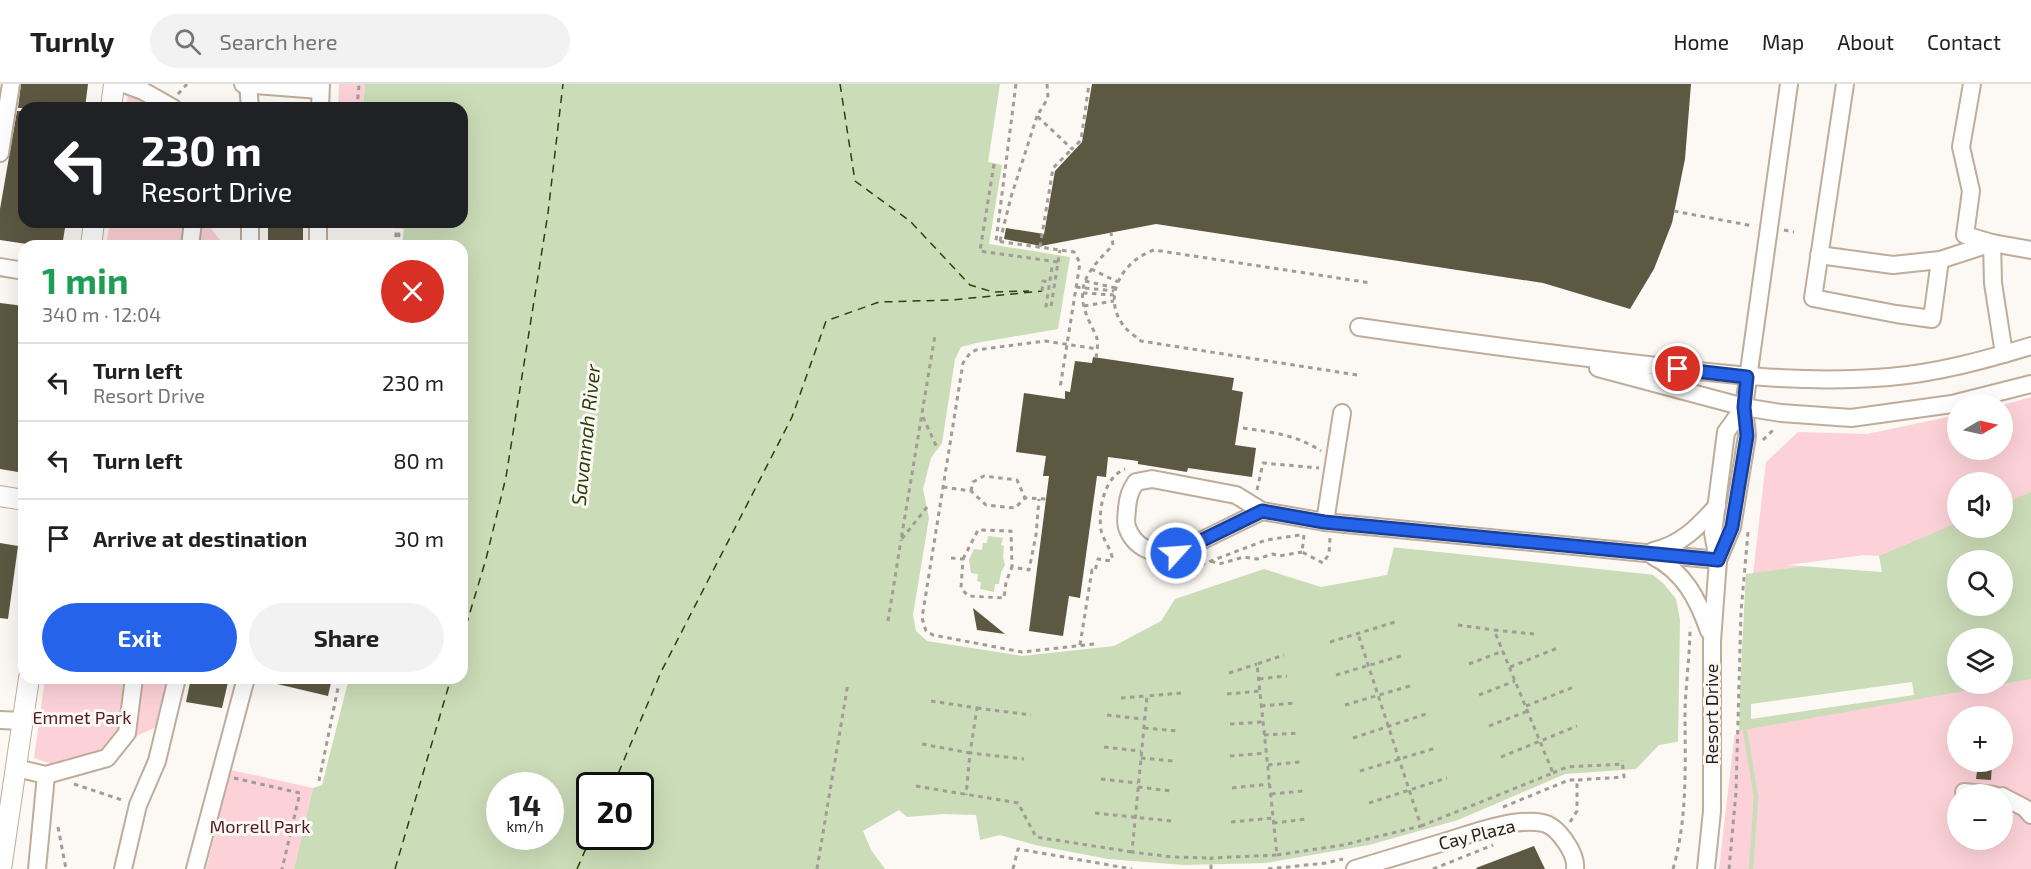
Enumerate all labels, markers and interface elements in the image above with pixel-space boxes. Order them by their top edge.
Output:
search box [150,14,570,68]
text: Turnly [30,24,114,58]
icon: search [171,25,204,58]
text: Search here [219,28,338,54]
text: Home [1673,29,1729,54]
text: Map [1762,29,1804,54]
text: About [1837,29,1894,54]
text: Contact [1927,29,2001,54]
text: 230 m [141,124,262,174]
icon: left [42,126,120,204]
text: Resort Drive [141,175,292,207]
text: 1 min [42,258,129,301]
button: close [381,260,444,323]
text: 340 m · 12:04 [42,302,161,326]
pin [1652,343,1703,394]
icon: arrive [1661,352,1694,385]
text: Turn left [93,357,182,383]
water label: Savannah River [566,362,604,507]
icon: left [42,366,75,399]
text: 230 m [382,369,444,395]
text: Resort Drive [93,383,205,407]
north arrow [1947,394,2013,460]
map controls [1947,394,2013,850]
icon: left [42,444,75,477]
text: Turn left [93,447,182,473]
text: 80 m [393,447,444,473]
button: sound [1947,472,2013,538]
position arrow [1144,521,1208,585]
icon: arrive [42,522,75,555]
text: Arrive at destination [93,525,307,551]
text: 30 m [394,525,444,551]
button: search [1947,550,2013,616]
button: Exit [42,603,237,672]
button: Share [249,603,444,672]
button: layers [1947,628,2013,694]
street label: Resort Drive [1700,664,1722,764]
park label: Emmet Park [33,706,131,728]
button: + [1947,706,2013,772]
speed limit sign: 20 [576,772,654,850]
button: − [1947,784,2013,850]
text: 14 [509,786,541,822]
street label: Cay Plaza [1436,814,1517,854]
park label: Morrell Park [210,815,310,837]
text: km/h [506,817,544,835]

